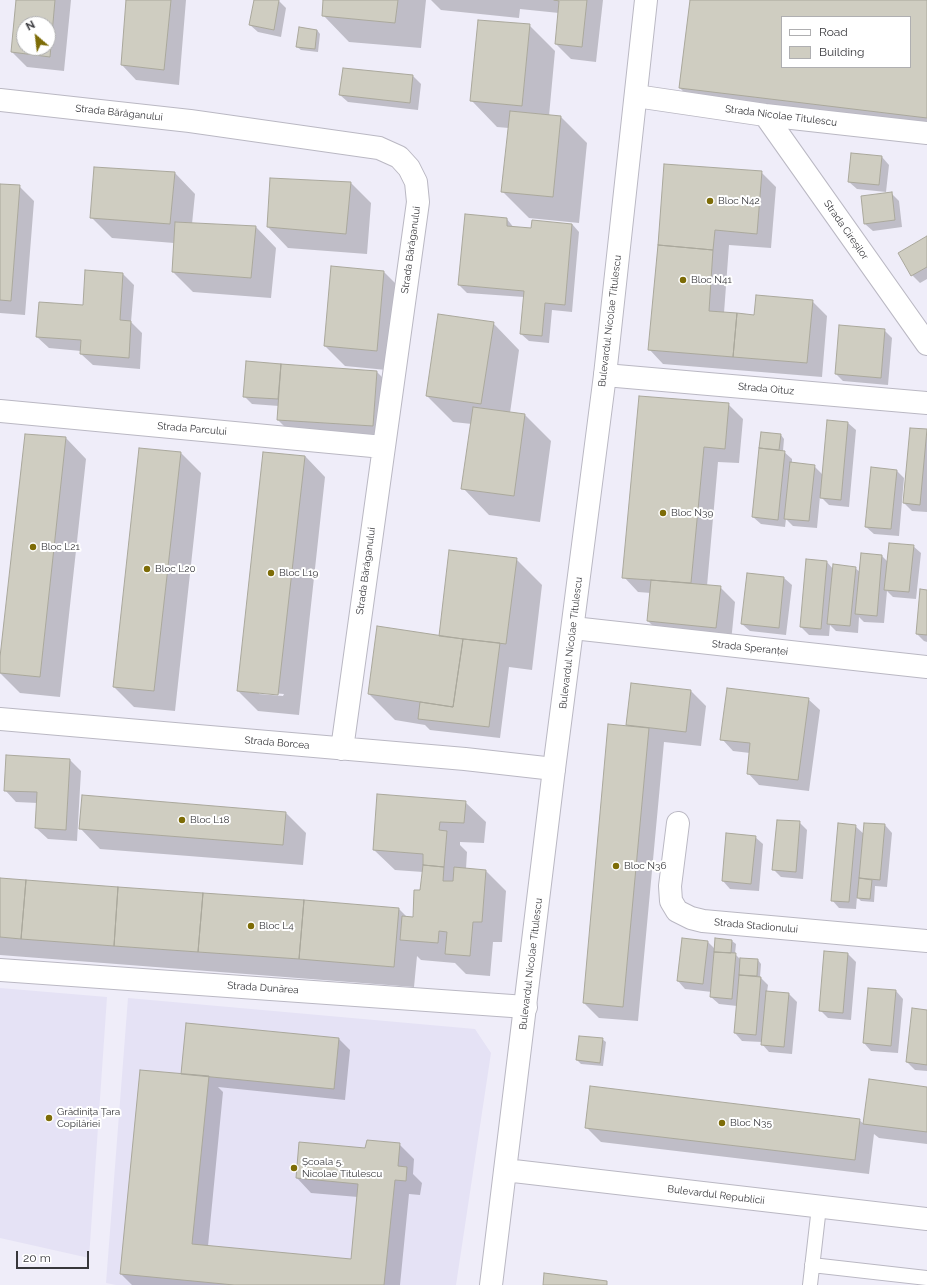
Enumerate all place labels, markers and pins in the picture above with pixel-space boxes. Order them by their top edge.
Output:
place label: Bloc N42 [718,195,760,207]
marker: Bloc N42 [705,196,715,206]
place label: Bloc N41 [691,274,732,286]
marker: Bloc N41 [678,275,688,285]
place label: Bloc N39 [671,507,713,519]
marker: Bloc N39 [658,508,668,518]
place label: Bloc L21 [41,541,80,553]
marker: Bloc L21 [28,542,38,552]
place label: Bloc L20 [155,563,196,575]
marker: Bloc L20 [142,564,152,574]
place label: Bloc L19 [279,567,318,579]
marker: Bloc L19 [266,568,276,578]
place label: Bloc L18 [190,814,229,826]
marker: Bloc L18 [177,815,187,825]
place label: Bloc N36 [624,860,666,872]
marker: Bloc N36 [611,861,621,871]
place label: Bloc L4 [259,920,294,932]
marker: Bloc L4 [246,921,256,931]
place label: Grădinița Țara Copilăriei [57,1106,120,1130]
marker: Grădinița Țara Copilăriei [44,1113,54,1123]
place label: Bloc N35 [730,1117,772,1129]
marker: Bloc N35 [717,1118,727,1128]
place label: Școala 5. Nicolae Titulescu [302,1156,382,1180]
marker: Școala 5. Nicolae Titulescu [289,1163,299,1173]

